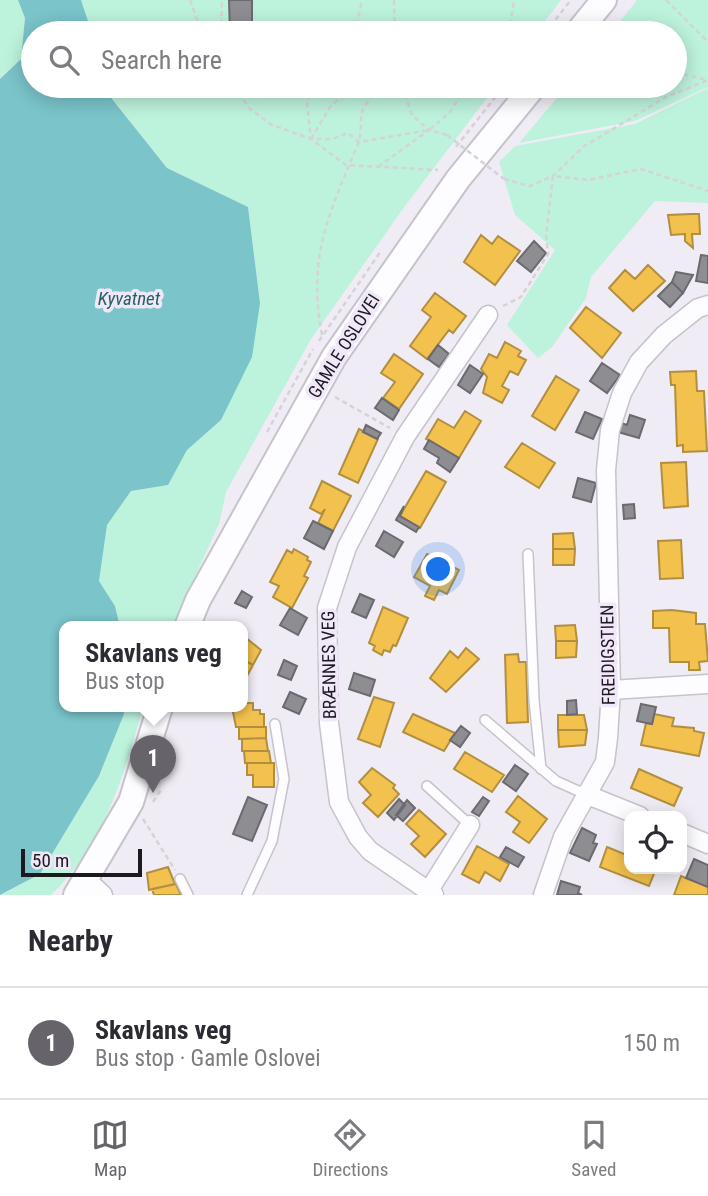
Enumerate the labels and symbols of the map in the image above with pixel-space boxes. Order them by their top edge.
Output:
water label: Kyvatnet [98,287,161,310]
street label: GAMLE OSLOVEI [303,290,384,402]
your location [421,552,455,586]
street label: FREIDIGSTIEN [596,605,619,705]
street label: BRÆNNES VEG [317,611,340,719]
pin: 1 [130,735,176,793]
scale bar [21,846,142,878]

